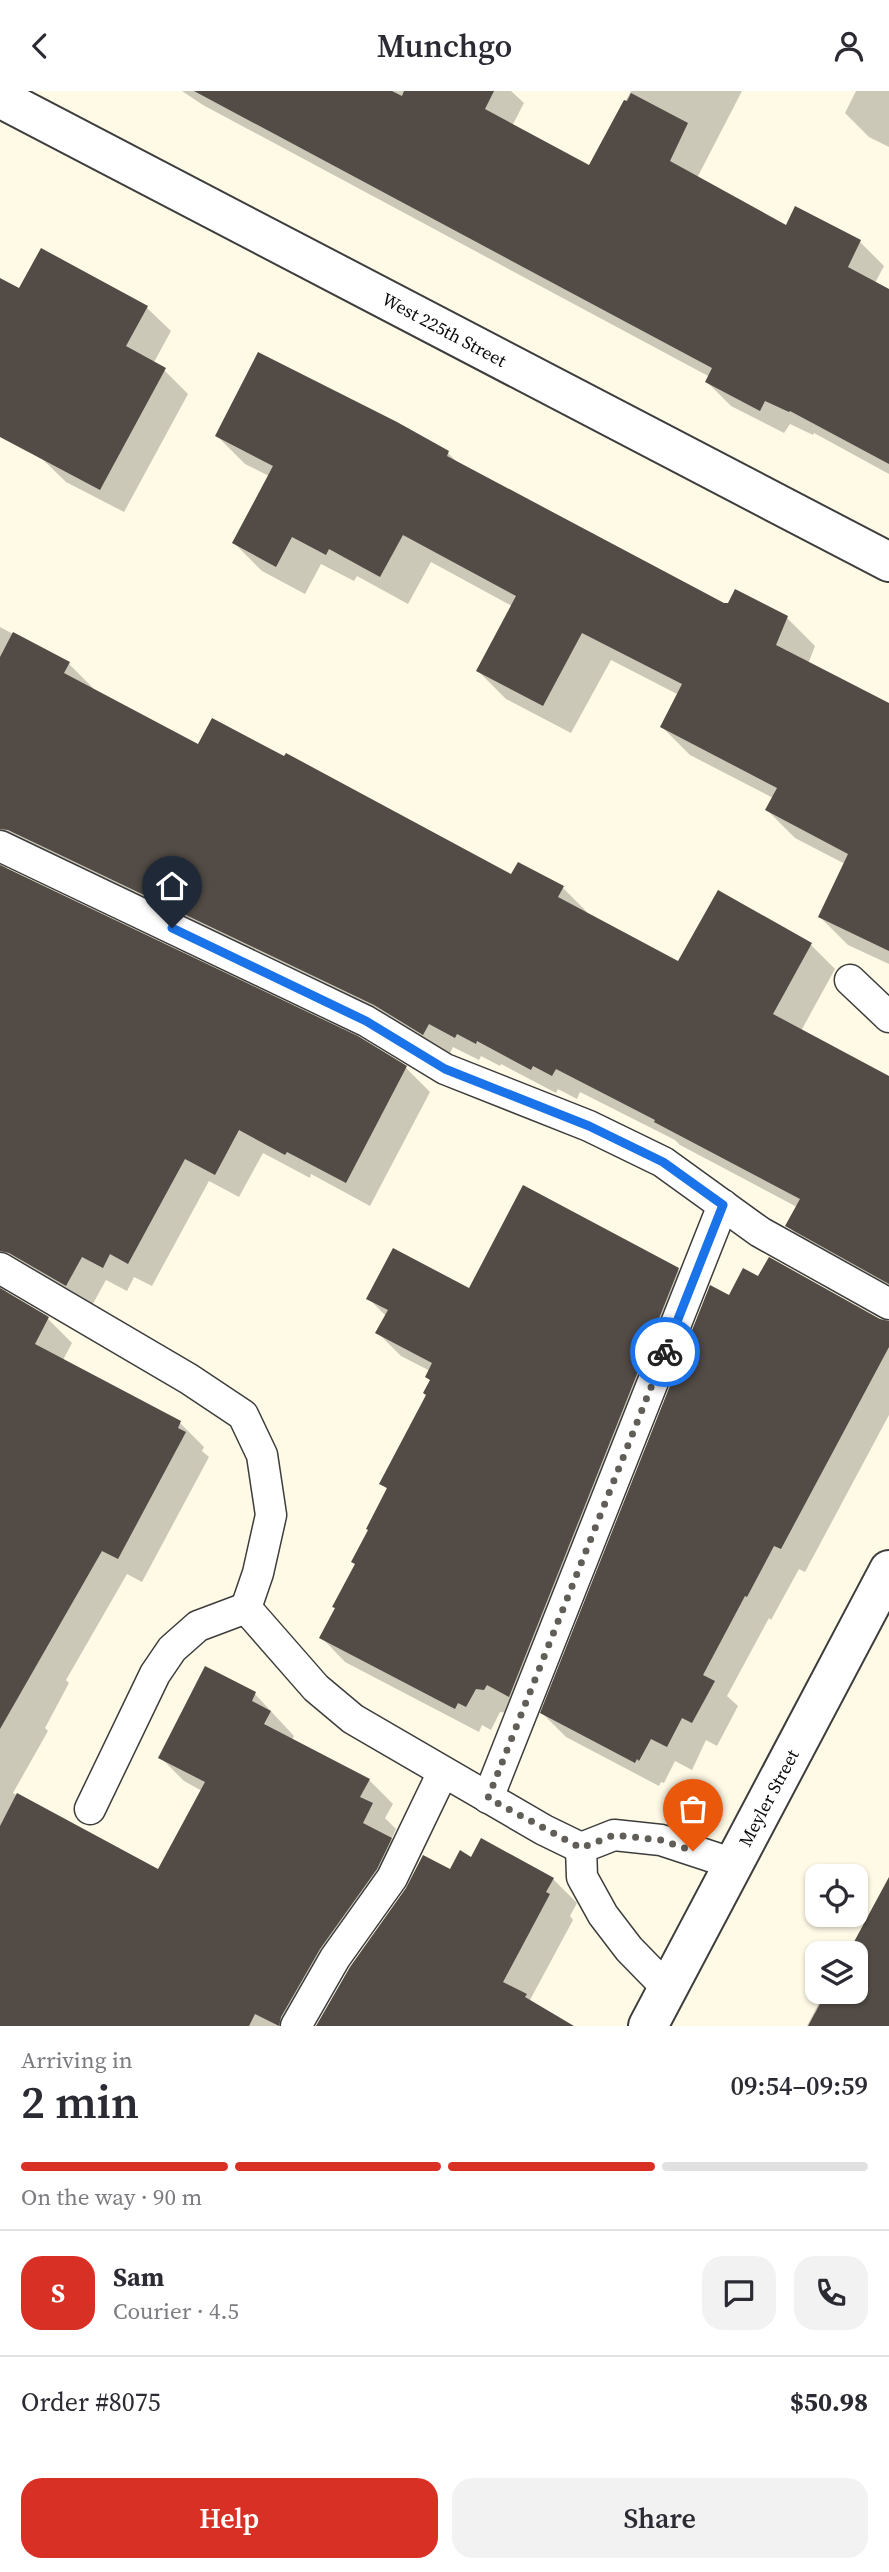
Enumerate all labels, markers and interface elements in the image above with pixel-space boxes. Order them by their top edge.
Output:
text: Munchgo [377,24,512,68]
icon: back [21,27,59,65]
icon: person [830,27,868,65]
street label: West 225th Street [378,286,511,373]
pin [142,856,202,928]
icon: home [153,867,191,905]
courier [630,1317,700,1387]
icon: bike [646,1333,684,1371]
street label: Meyler Street [732,1745,805,1851]
pin [663,1779,723,1851]
icon: bag [674,1790,712,1828]
map controls [805,1864,868,2004]
button: locate [805,1864,868,1927]
button: layers [805,1941,868,2004]
text: Arriving in [21,2044,133,2076]
text: 09:54–09:59 [731,2068,868,2104]
text: 2 min [21,2070,139,2133]
text: On the way · 90 m [21,2181,202,2213]
button: chat [702,2256,776,2330]
button: phone [794,2256,868,2330]
text: Sam [113,2259,164,2295]
text: S [51,2275,65,2311]
text: Courier · 4.5 [113,2295,239,2327]
text: Order #8075 [21,2384,161,2420]
text: $50.98 [790,2384,868,2420]
button: Help [21,2478,438,2558]
button: Share [452,2478,868,2558]

